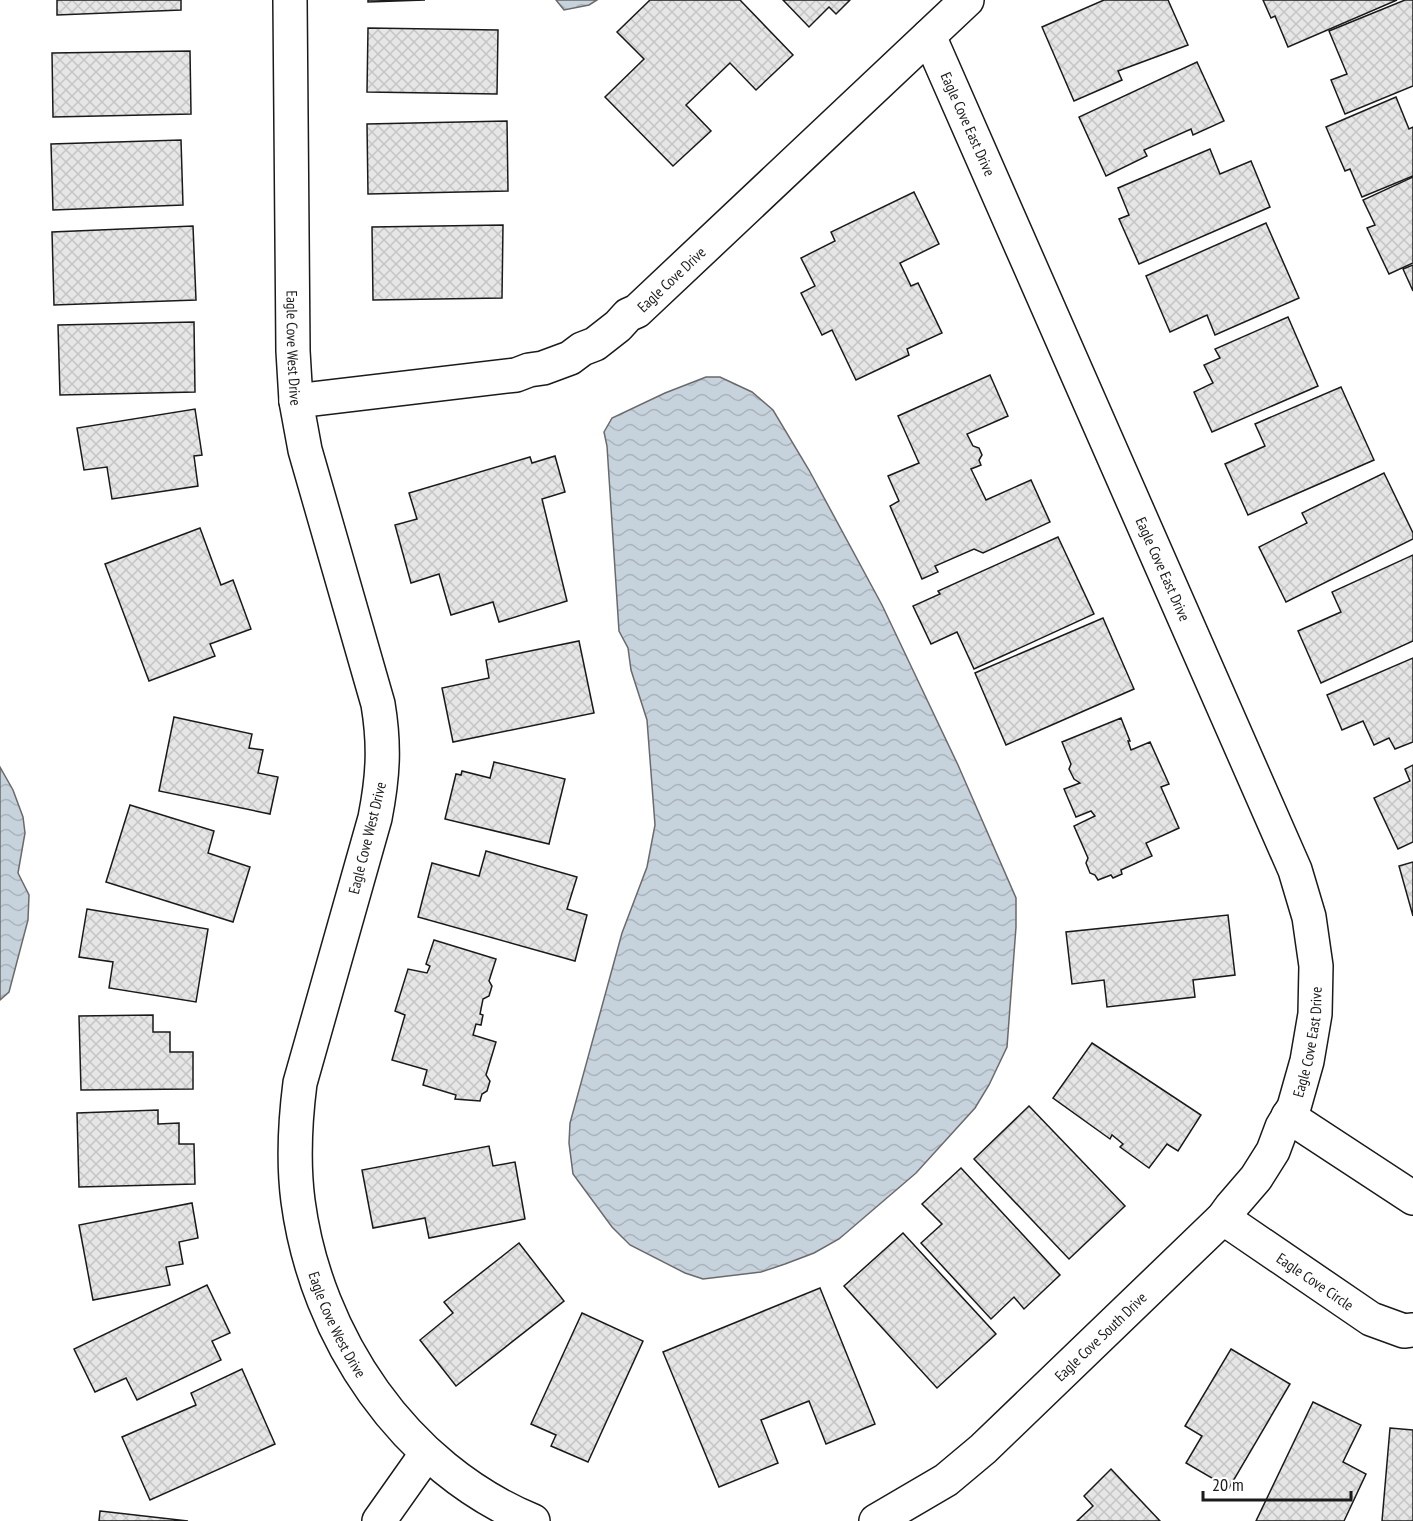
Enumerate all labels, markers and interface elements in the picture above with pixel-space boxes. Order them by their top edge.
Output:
street label: Eagle Cove East Drive [937,69,999,179]
street label: Eagle Cove Drive [633,242,709,316]
street label: Eagle Cove West Drive [283,290,306,407]
street label: Eagle Cove East Drive [1132,514,1194,624]
street label: Eagle Cove West Drive [344,780,390,896]
street label: Eagle Cove East Drive [1288,987,1325,1099]
street label: Eagle Cove Circle [1273,1248,1358,1314]
street label: Eagle Cove West Drive [305,1269,371,1381]
street label: Eagle Cove South Drive [1050,1288,1150,1385]
scale bar [1203,1464,1352,1502]
text: 20 m [1212,1473,1244,1496]

